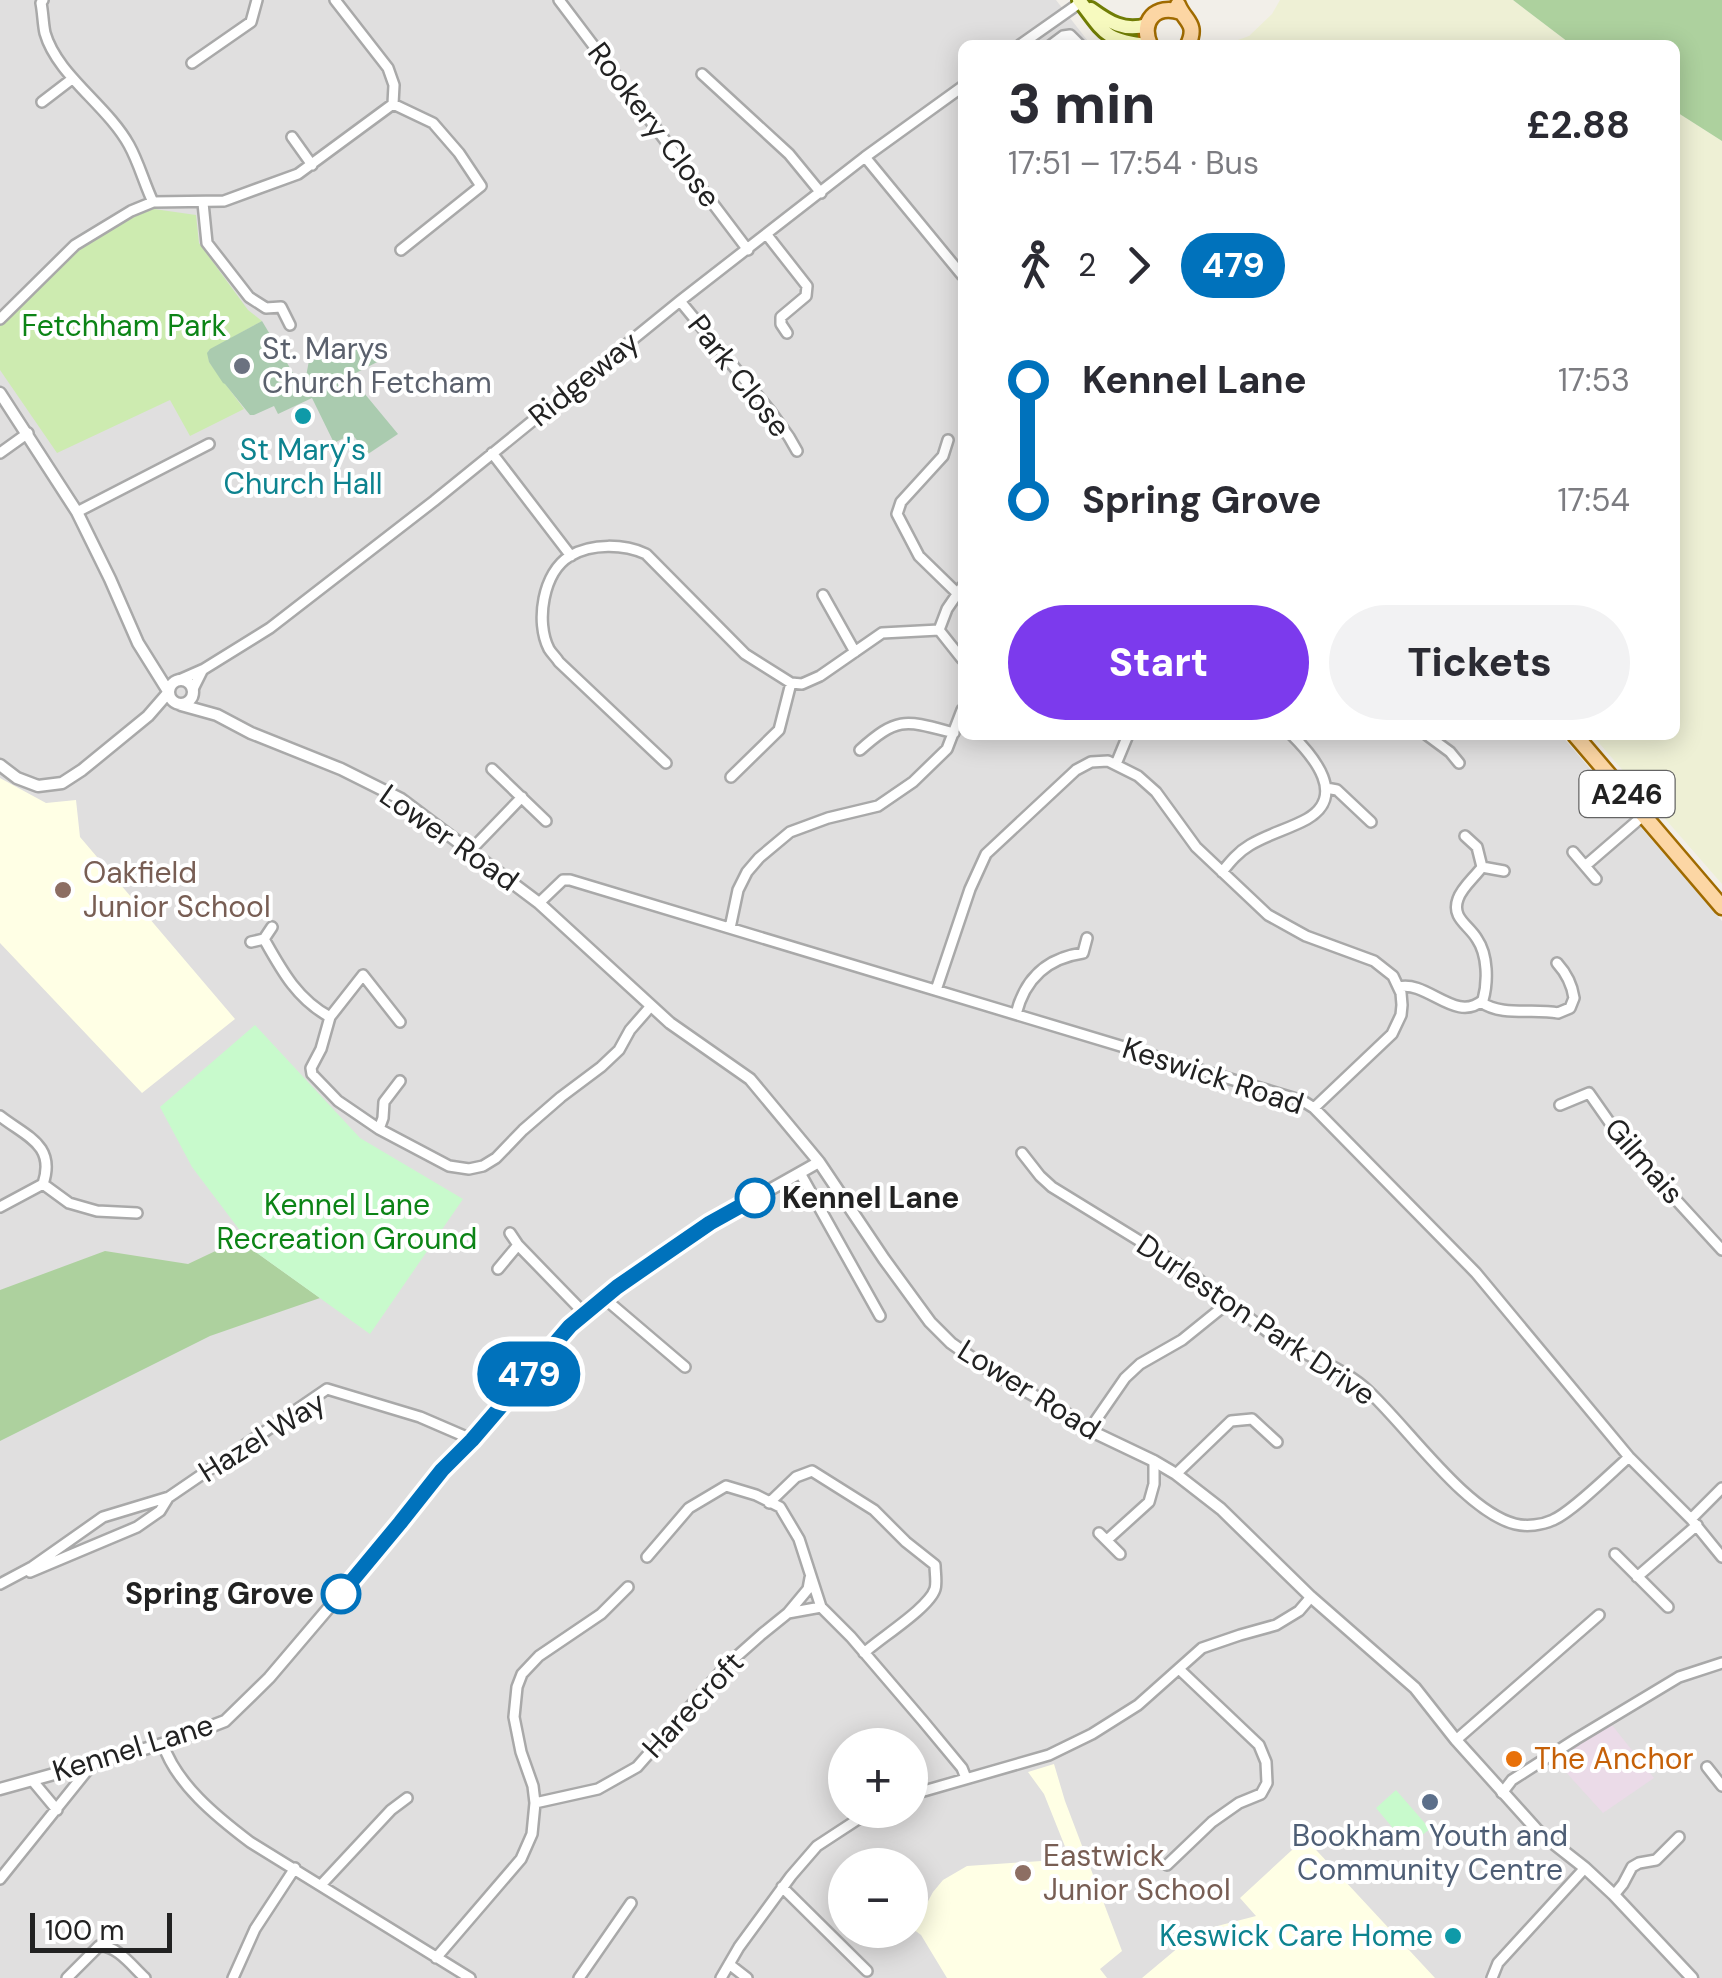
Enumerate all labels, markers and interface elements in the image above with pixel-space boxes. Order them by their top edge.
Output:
street label: Rookery Close [579,34,729,215]
text: 3 min [1008,68,1155,140]
text: £2.88 [1527,100,1630,150]
text: 17:51 – 17:54 · Bus [1008,142,1259,184]
icon: walk [1008,238,1063,293]
icon: forward [1111,238,1166,293]
text: 479 [1201,242,1265,288]
text: 2 [1078,244,1096,286]
park label: Fetchham Park [21,306,227,345]
street label: Park Close [679,306,799,445]
street label: Ridgeway [520,322,647,435]
place label: St. Marys Church Fetcham [262,329,492,402]
marker: St. Marys Church Fetcham [231,355,253,377]
text: Kennel Lane [1082,355,1307,405]
text: 17:53 [1558,359,1630,401]
marker: St Mary's Church Hall [292,405,314,427]
place label: St Mary's Church Hall [224,430,383,503]
text: Spring Grove [1082,475,1321,525]
text: 17:54 [1558,479,1630,521]
button: Start [1008,605,1309,720]
button: Tickets [1329,605,1630,720]
road number: A246 [1580,771,1674,817]
street label: Lower Road [372,776,526,900]
place label: Oakfield Junior School [83,853,271,926]
marker: Oakfield Junior School [52,879,74,901]
street label: Keswick Road [1118,1028,1309,1123]
street label: Gilmais [1596,1109,1693,1212]
place label: Kennel Lane [782,1178,959,1217]
marker: Kennel Lane [736,1179,774,1217]
park label: Kennel Lane Recreation Ground [217,1185,477,1258]
street label: Durleston Park Drive [1129,1225,1383,1414]
street label: Lower Road [951,1330,1108,1449]
line badge: 479 [472,1342,586,1406]
text: 479 [497,1351,561,1397]
street label: Hazel Way [191,1382,333,1491]
place label: Spring Grove [125,1574,314,1613]
marker: Spring Grove [322,1575,360,1613]
street label: Harecroft [633,1643,752,1766]
street label: Kennel Lane [48,1705,218,1790]
map controls [828,1728,928,1948]
button: + [828,1728,928,1828]
place label: The Anchor [1534,1739,1694,1778]
marker: The Anchor [1503,1748,1525,1770]
marker: Bookham Youth and Community Centre [1419,1791,1441,1813]
place label: Bookham Youth and Community Centre [1292,1816,1568,1889]
place label: Eastwick Junior School [1043,1836,1231,1909]
button: − [828,1848,928,1948]
marker: Eastwick Junior School [1012,1862,1034,1884]
scale bar [30,1908,172,1952]
text: 100 m [45,1912,124,1949]
place label: Keswick Care Home [1159,1916,1433,1955]
marker: Keswick Care Home [1442,1925,1464,1947]

